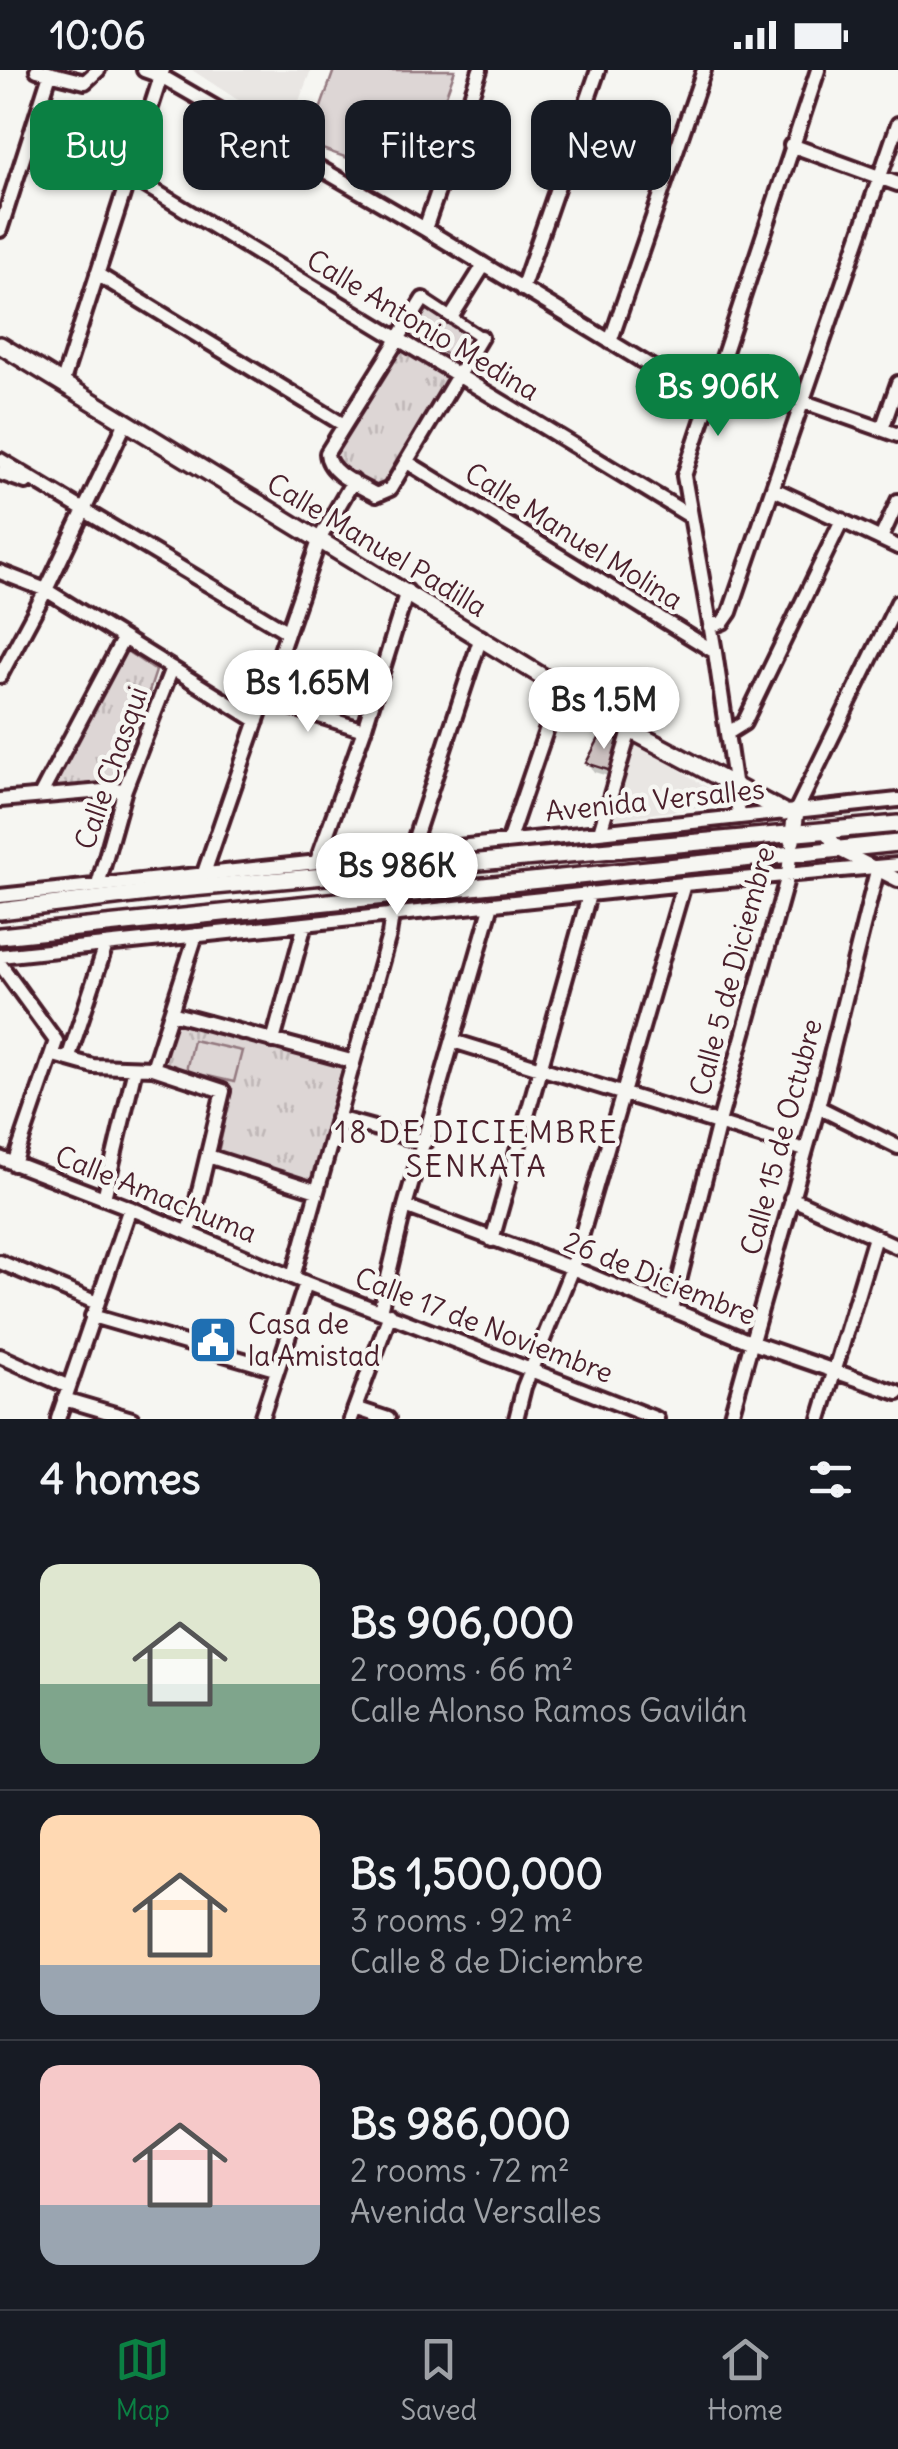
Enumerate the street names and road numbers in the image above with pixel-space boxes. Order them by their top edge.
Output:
street label: Calle Antonio Medina [300,241,546,409]
street label: Calle Manuel Molina [458,454,690,618]
street label: Calle Manuel Padilla [260,465,494,625]
street label: Calle Chasqui [66,682,156,854]
street label: Avenida Versalles [544,771,766,829]
street label: Calle 5 de Diciembre [681,842,783,1100]
street label: Calle 15 de Octubre [732,1015,830,1259]
street label: Calle Amachuma [50,1137,262,1251]
street label: 26 de Diciembre [559,1223,761,1333]
street label: Calle 17 de Noviembre [350,1259,618,1391]

